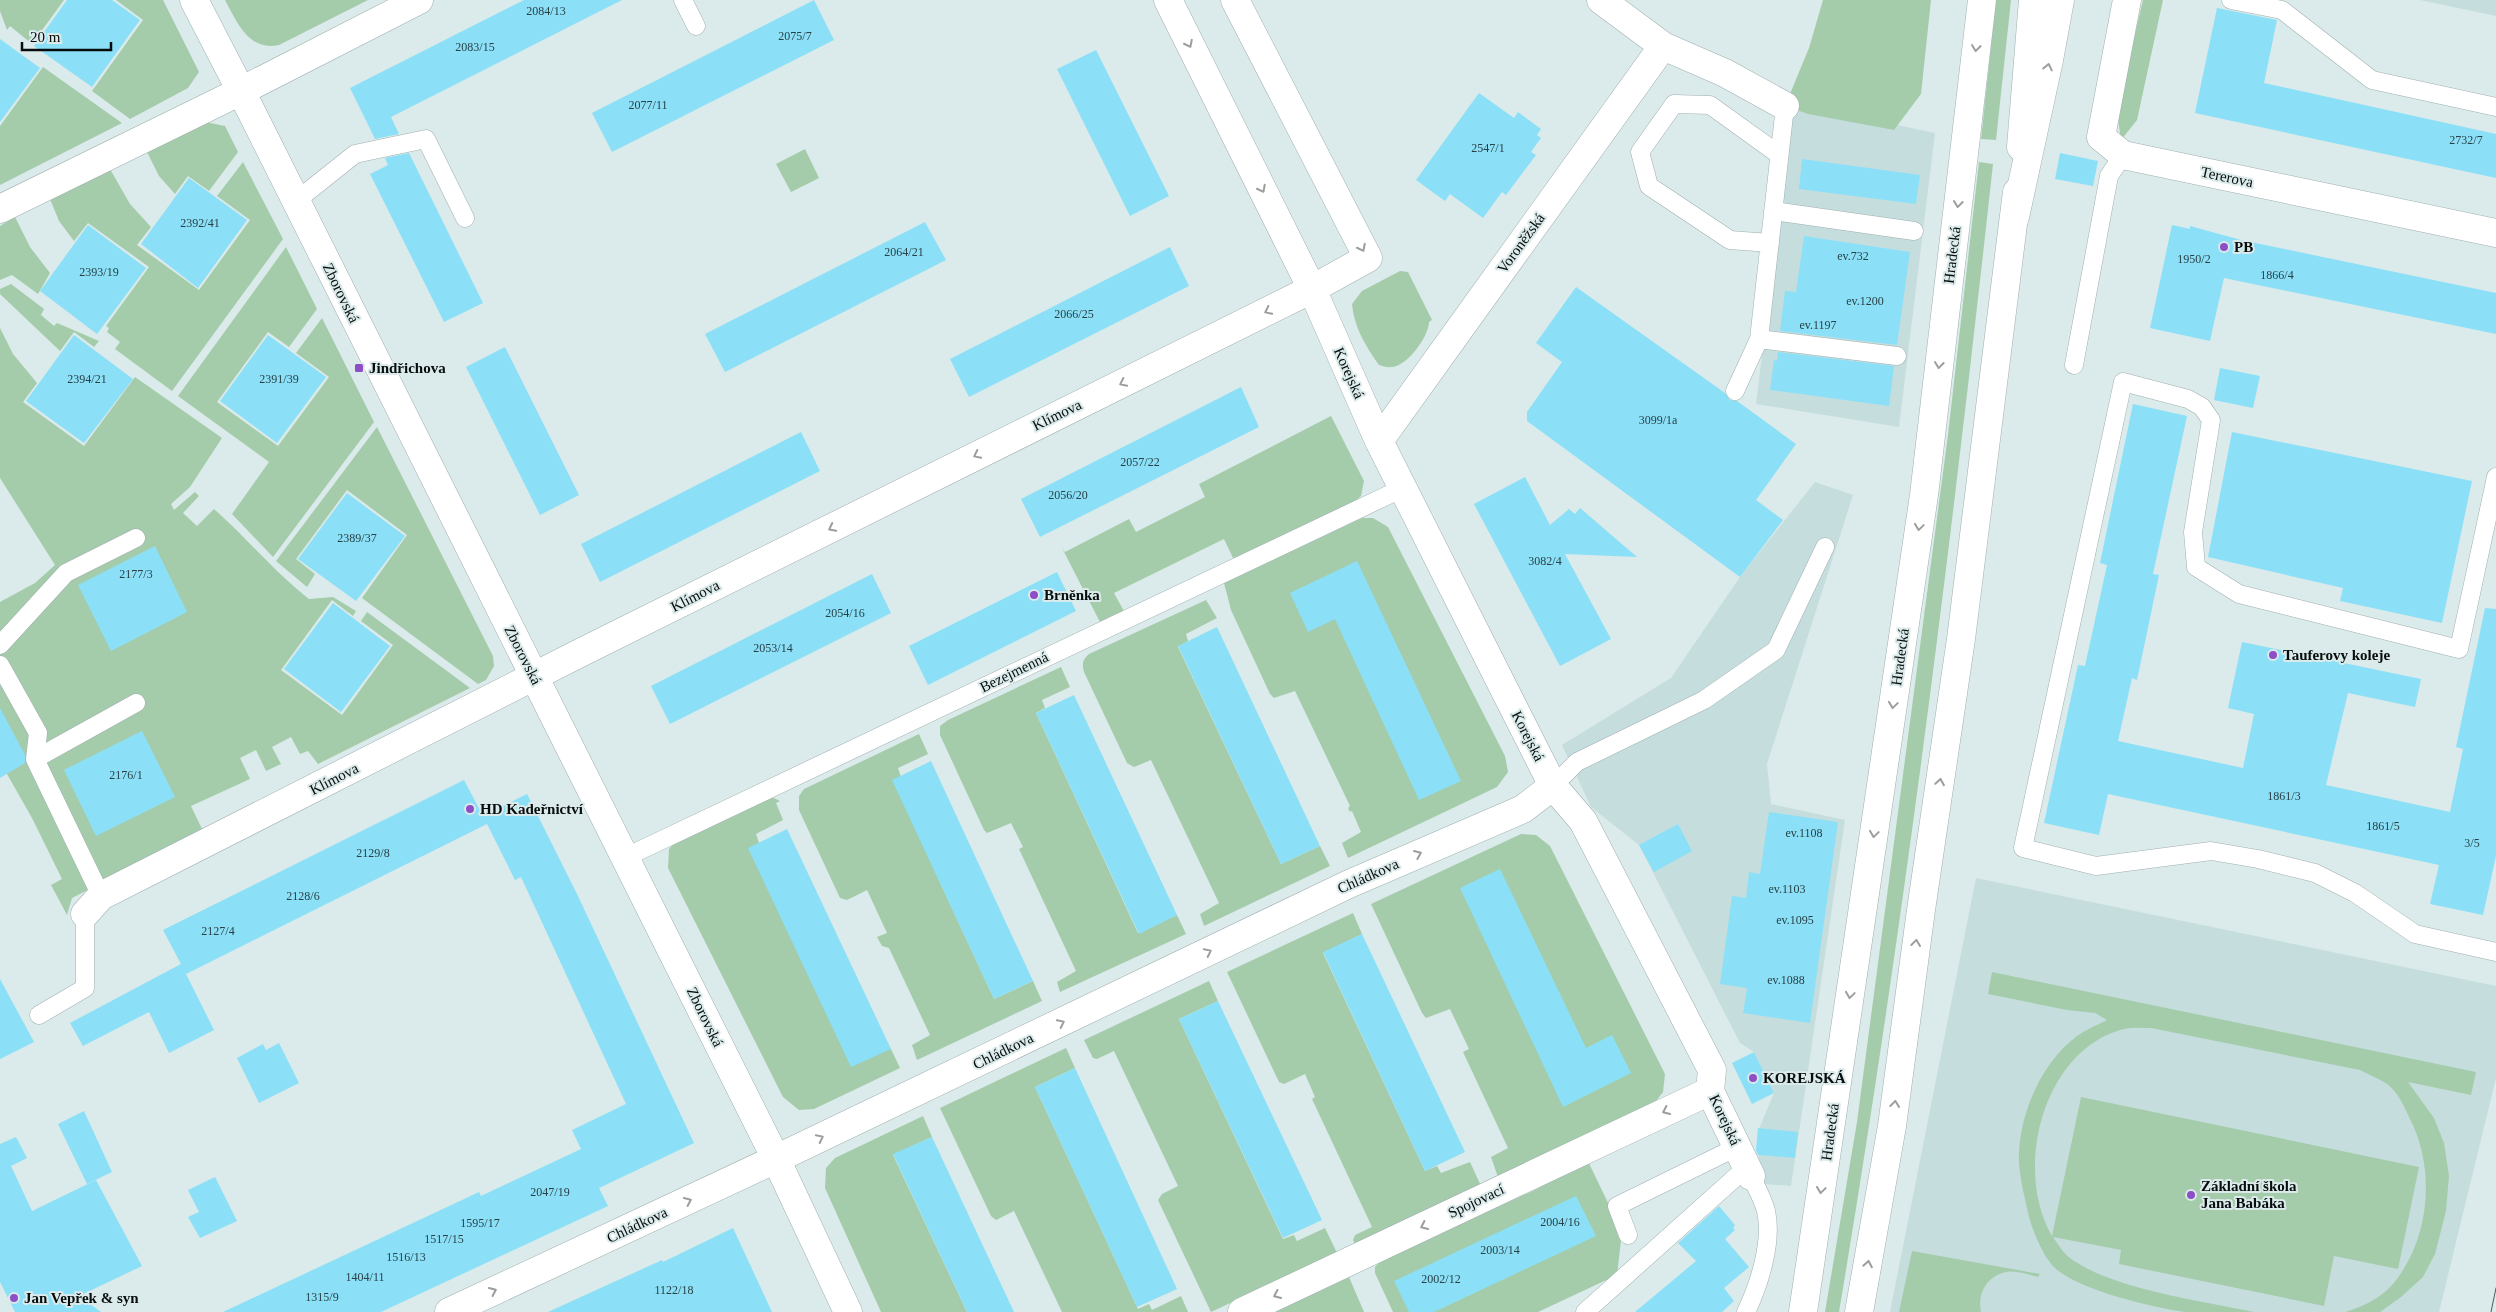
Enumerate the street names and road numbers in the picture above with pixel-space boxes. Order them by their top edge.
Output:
street label: Tererova [2199,164,2255,190]
street label: Voroněžská [1494,210,1548,276]
street label: Hradecká [1941,225,1963,284]
street label: Zborovská [320,261,362,326]
street label: Korejská [1331,345,1367,401]
street label: Klímova [1030,396,1084,434]
street label: Klímova [668,577,722,615]
street label: Zborovská [501,623,545,688]
street label: Hradecká [1888,627,1912,687]
street label: Bezejmenná [977,648,1051,695]
street label: Korejská [1509,708,1548,764]
street label: Klímova [307,760,361,798]
street label: Chládkova [1335,855,1401,897]
street label: Zborovská [684,985,726,1050]
street label: Chládkova [970,1029,1036,1072]
street label: Korejská [1706,1092,1744,1148]
street label: Hradecká [1818,1102,1842,1162]
street label: Spojovací [1445,1181,1507,1221]
street label: Chládkova [604,1204,670,1246]

